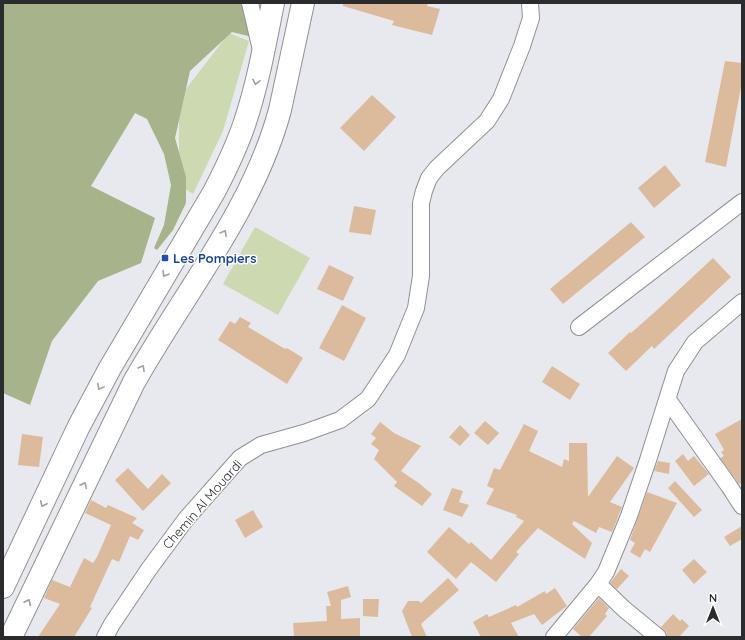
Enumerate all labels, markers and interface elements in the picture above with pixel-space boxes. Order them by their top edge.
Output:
one-way arrow [252,78,261,85]
one-way arrow [220,230,227,237]
place label: Les Pompiers [173,250,257,266]
marker: Les Pompiers [160,253,170,263]
one-way arrow [162,270,170,277]
one-way arrow [137,365,145,372]
one-way arrow [97,383,105,390]
street label: Chemin Al Mouardi [159,456,245,552]
one-way arrow [79,481,87,489]
one-way arrow [40,499,48,507]
north arrow [693,588,733,628]
text: N [709,591,717,605]
one-way arrow [23,598,31,606]

